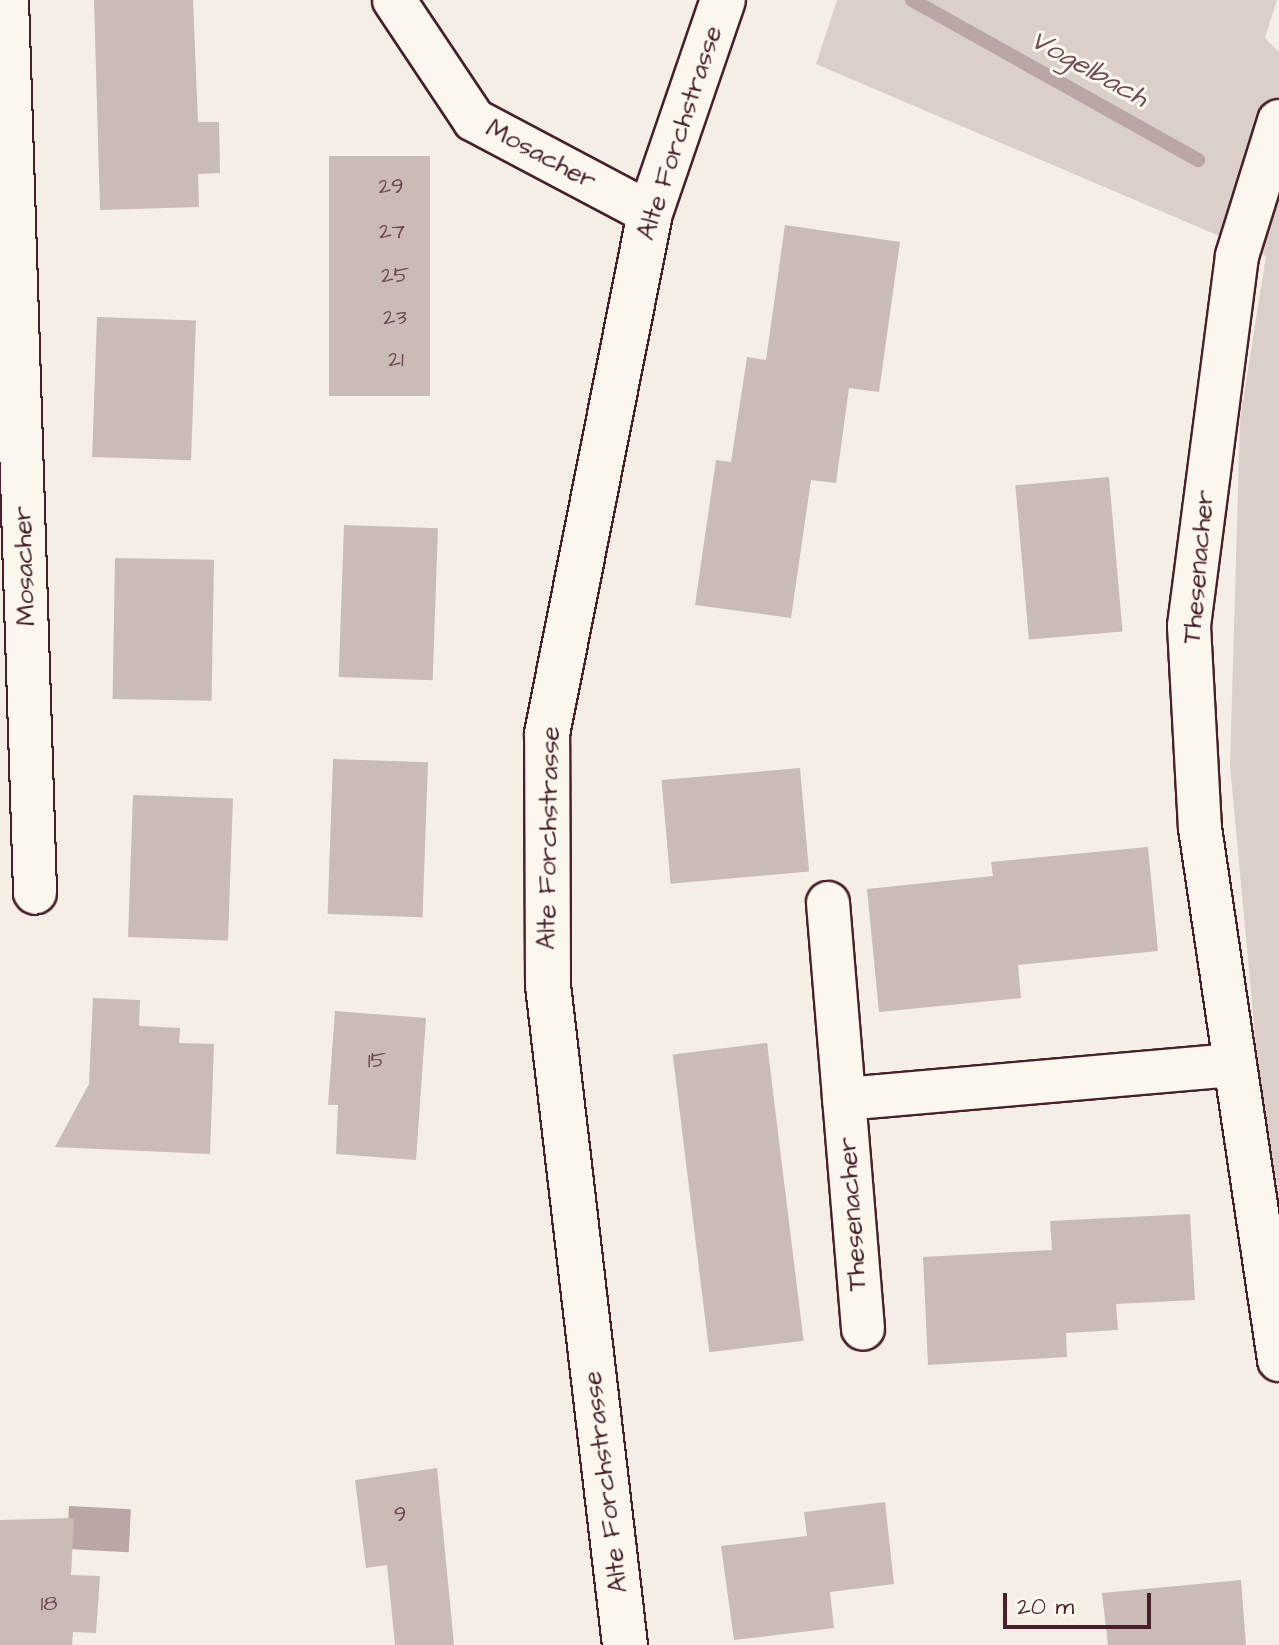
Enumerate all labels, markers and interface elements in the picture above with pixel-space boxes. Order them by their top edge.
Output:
street label: Alte Forchstrasse [631,22,729,244]
water label: Vogelbach [1025,23,1153,115]
street label: Mosacher [481,113,601,197]
house number: 29 [378,174,404,200]
house number: 27 [379,219,405,245]
house number: 25 [381,263,409,289]
house number: 23 [383,305,407,331]
house number: 21 [388,347,404,373]
street label: Thesenacher [1177,489,1221,645]
street label: Mosacher [7,505,43,627]
street label: Alte Forchstrasse [531,726,567,950]
house number: 15 [368,1048,386,1074]
street label: Thesenacher [832,1136,874,1292]
street label: Alte Forchstrasse [577,1369,635,1595]
house number: 9 [394,1502,406,1528]
scale bar [1007,1577,1155,1627]
text: 20 m [1017,1590,1074,1624]
house number: 18 [40,1591,58,1617]

